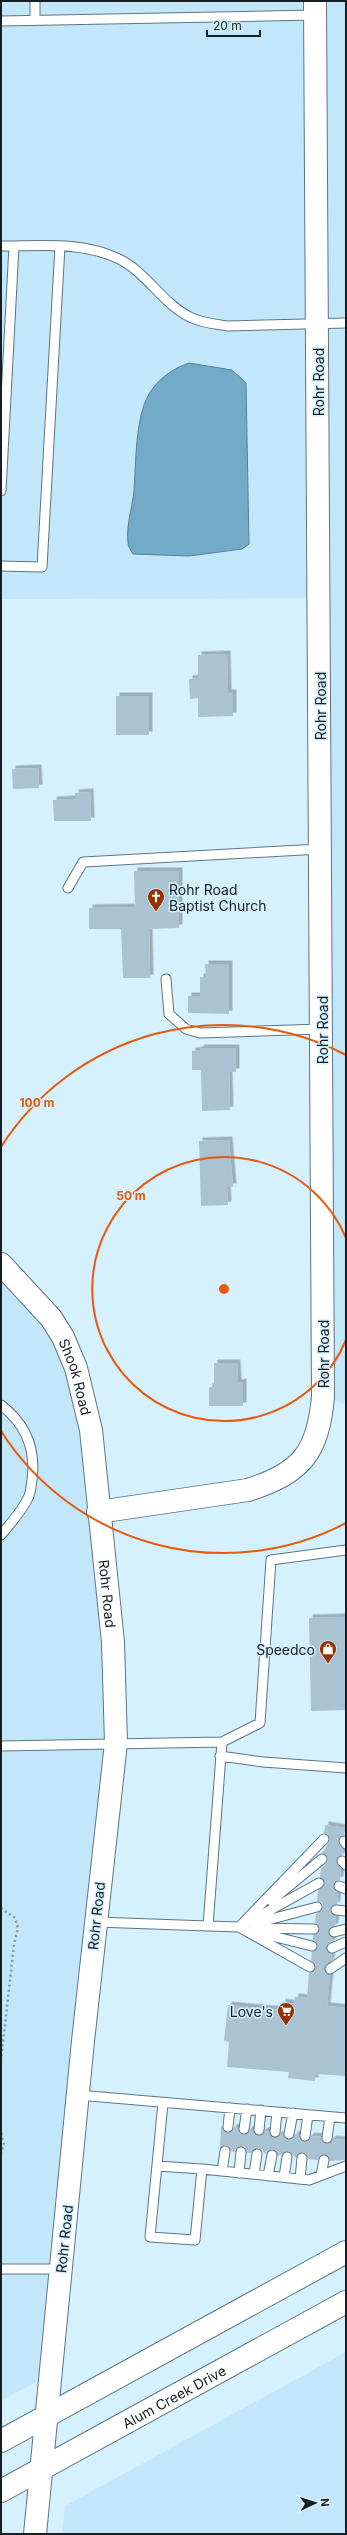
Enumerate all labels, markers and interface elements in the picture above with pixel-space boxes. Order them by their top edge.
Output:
scale bar [207,12,260,38]
text: 20 m [213,18,242,33]
street label: Rohr Road [310,348,327,416]
street label: Rohr Road [312,672,329,740]
place label: Rohr Road Baptist Church [169,881,267,914]
church icon: Rohr Road Baptist Church [146,887,166,912]
street label: Rohr Road [314,996,331,1064]
text: 100 m [19,1095,55,1110]
text: 50 m [116,1188,146,1203]
centre of rings [217,1282,231,1296]
street label: Rohr Road [315,1320,332,1388]
street label: Shook Road [56,1336,96,1417]
street label: Rohr Road [96,1559,120,1629]
shop icon: Speedco [318,1639,338,1664]
place label: Speedco [256,1641,315,1658]
street label: Rohr Road [84,1881,108,1951]
supermarket icon: Love's [276,2001,296,2026]
place label: Love's [230,2003,273,2020]
street label: Rohr Road [52,2204,76,2274]
street label: Alum Creek Drive [119,2361,229,2432]
north arrow [295,2483,335,2523]
text: N [318,2498,332,2507]

